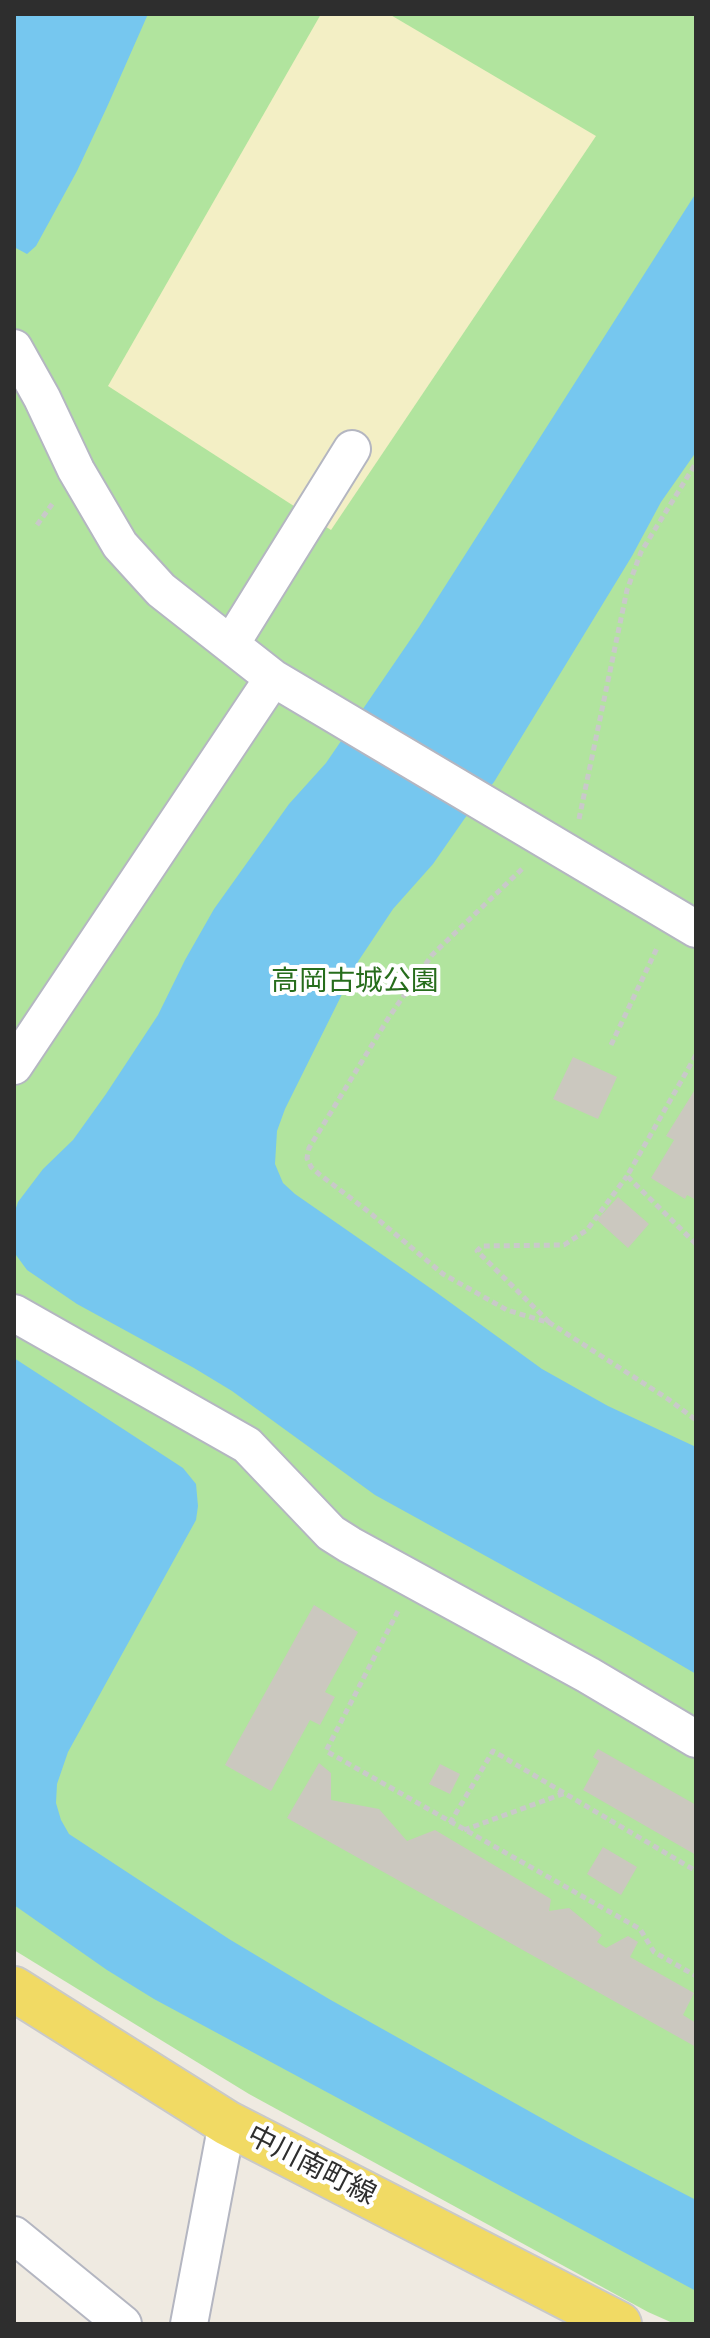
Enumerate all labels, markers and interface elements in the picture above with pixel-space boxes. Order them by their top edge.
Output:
park label: 高岡古城公園 [271,965,439,999]
street label: 中川南町線 [241,2119,381,2213]

